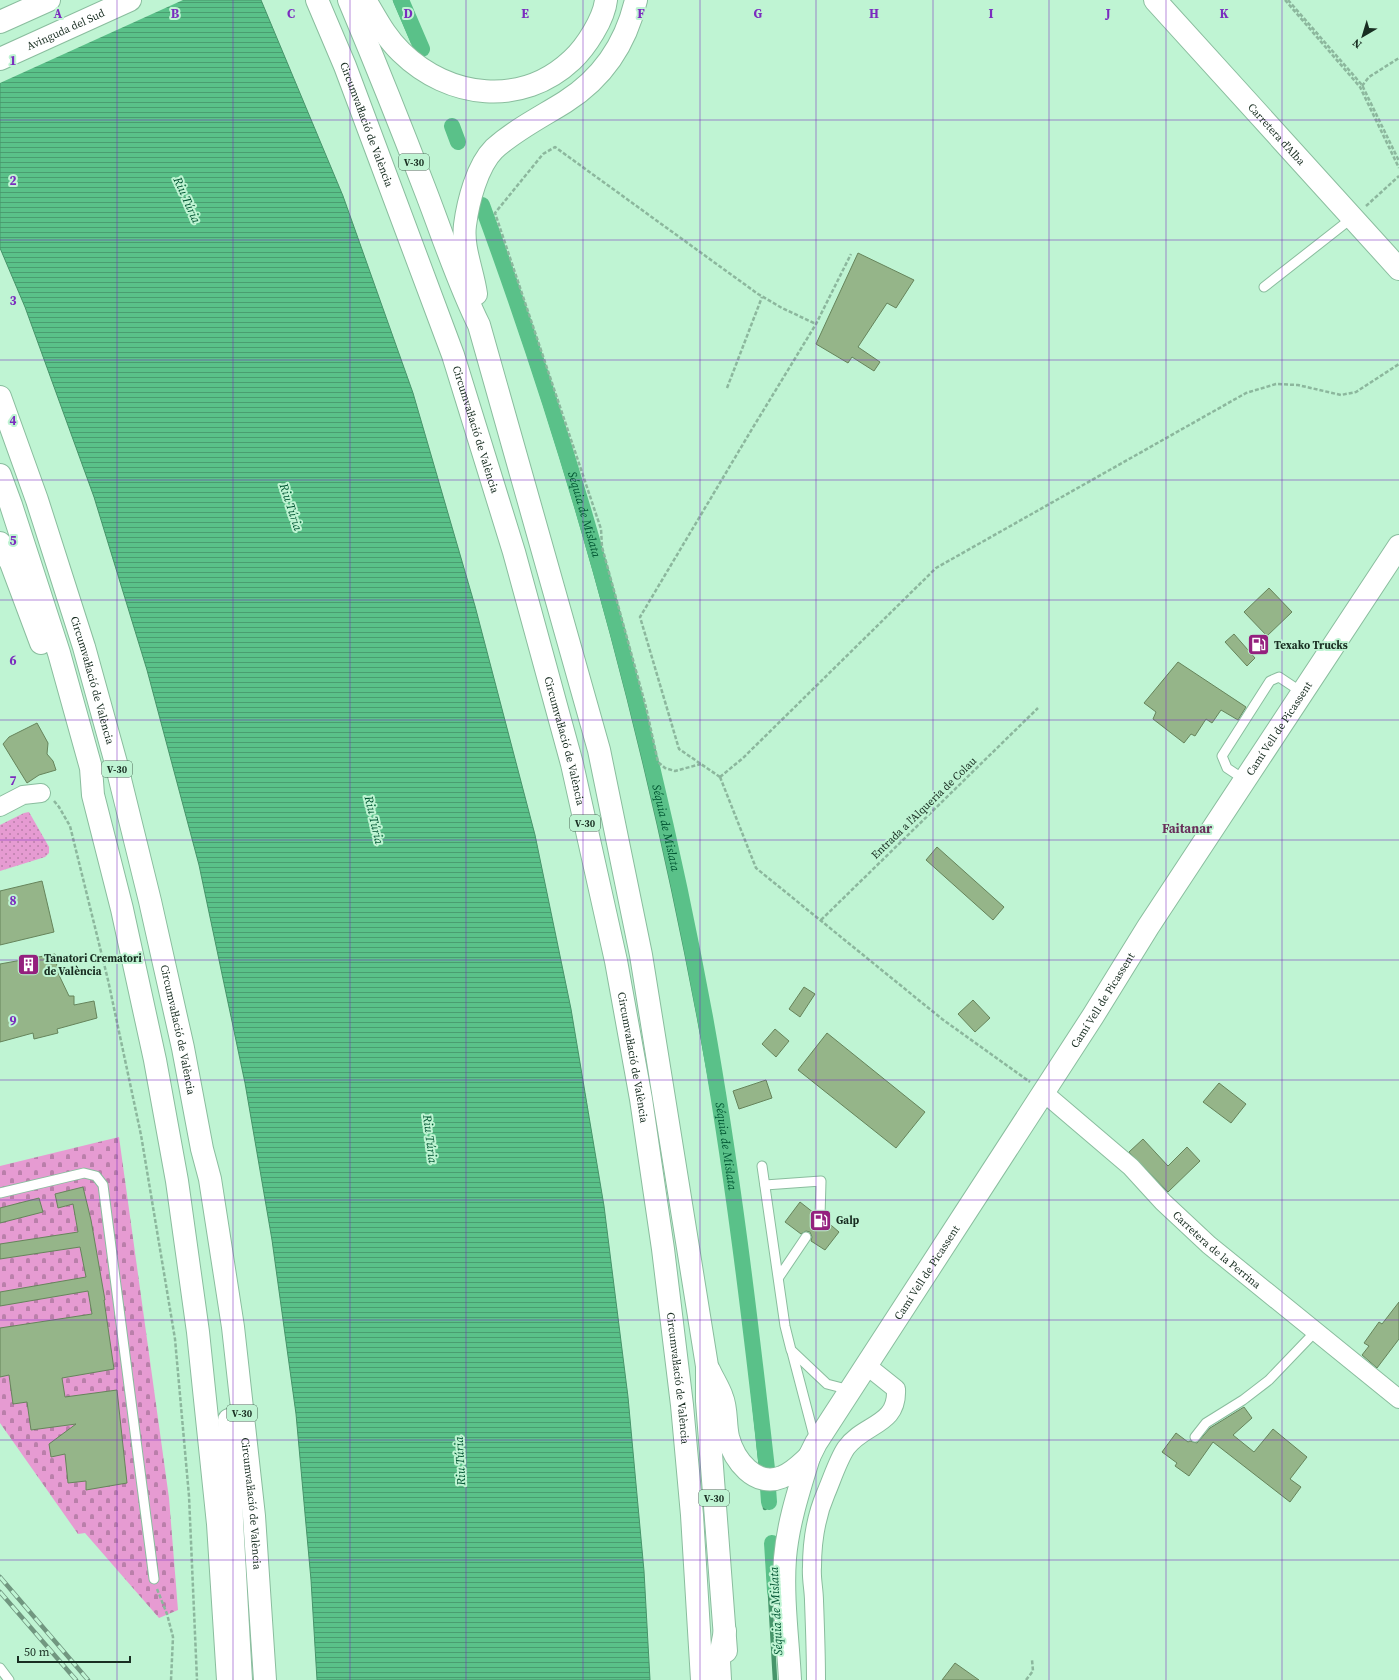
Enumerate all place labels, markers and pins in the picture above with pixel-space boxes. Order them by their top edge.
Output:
fuel station icon: Texako Trucks [1245,632,1271,658]
place label: Texako Trucks [1274,638,1348,653]
building icon: Tanatori Crematori de València [15,951,41,977]
place label: Tanatori Crematori de València [44,951,142,979]
fuel station icon: Galp [808,1207,834,1233]
place label: Galp [836,1213,860,1228]

